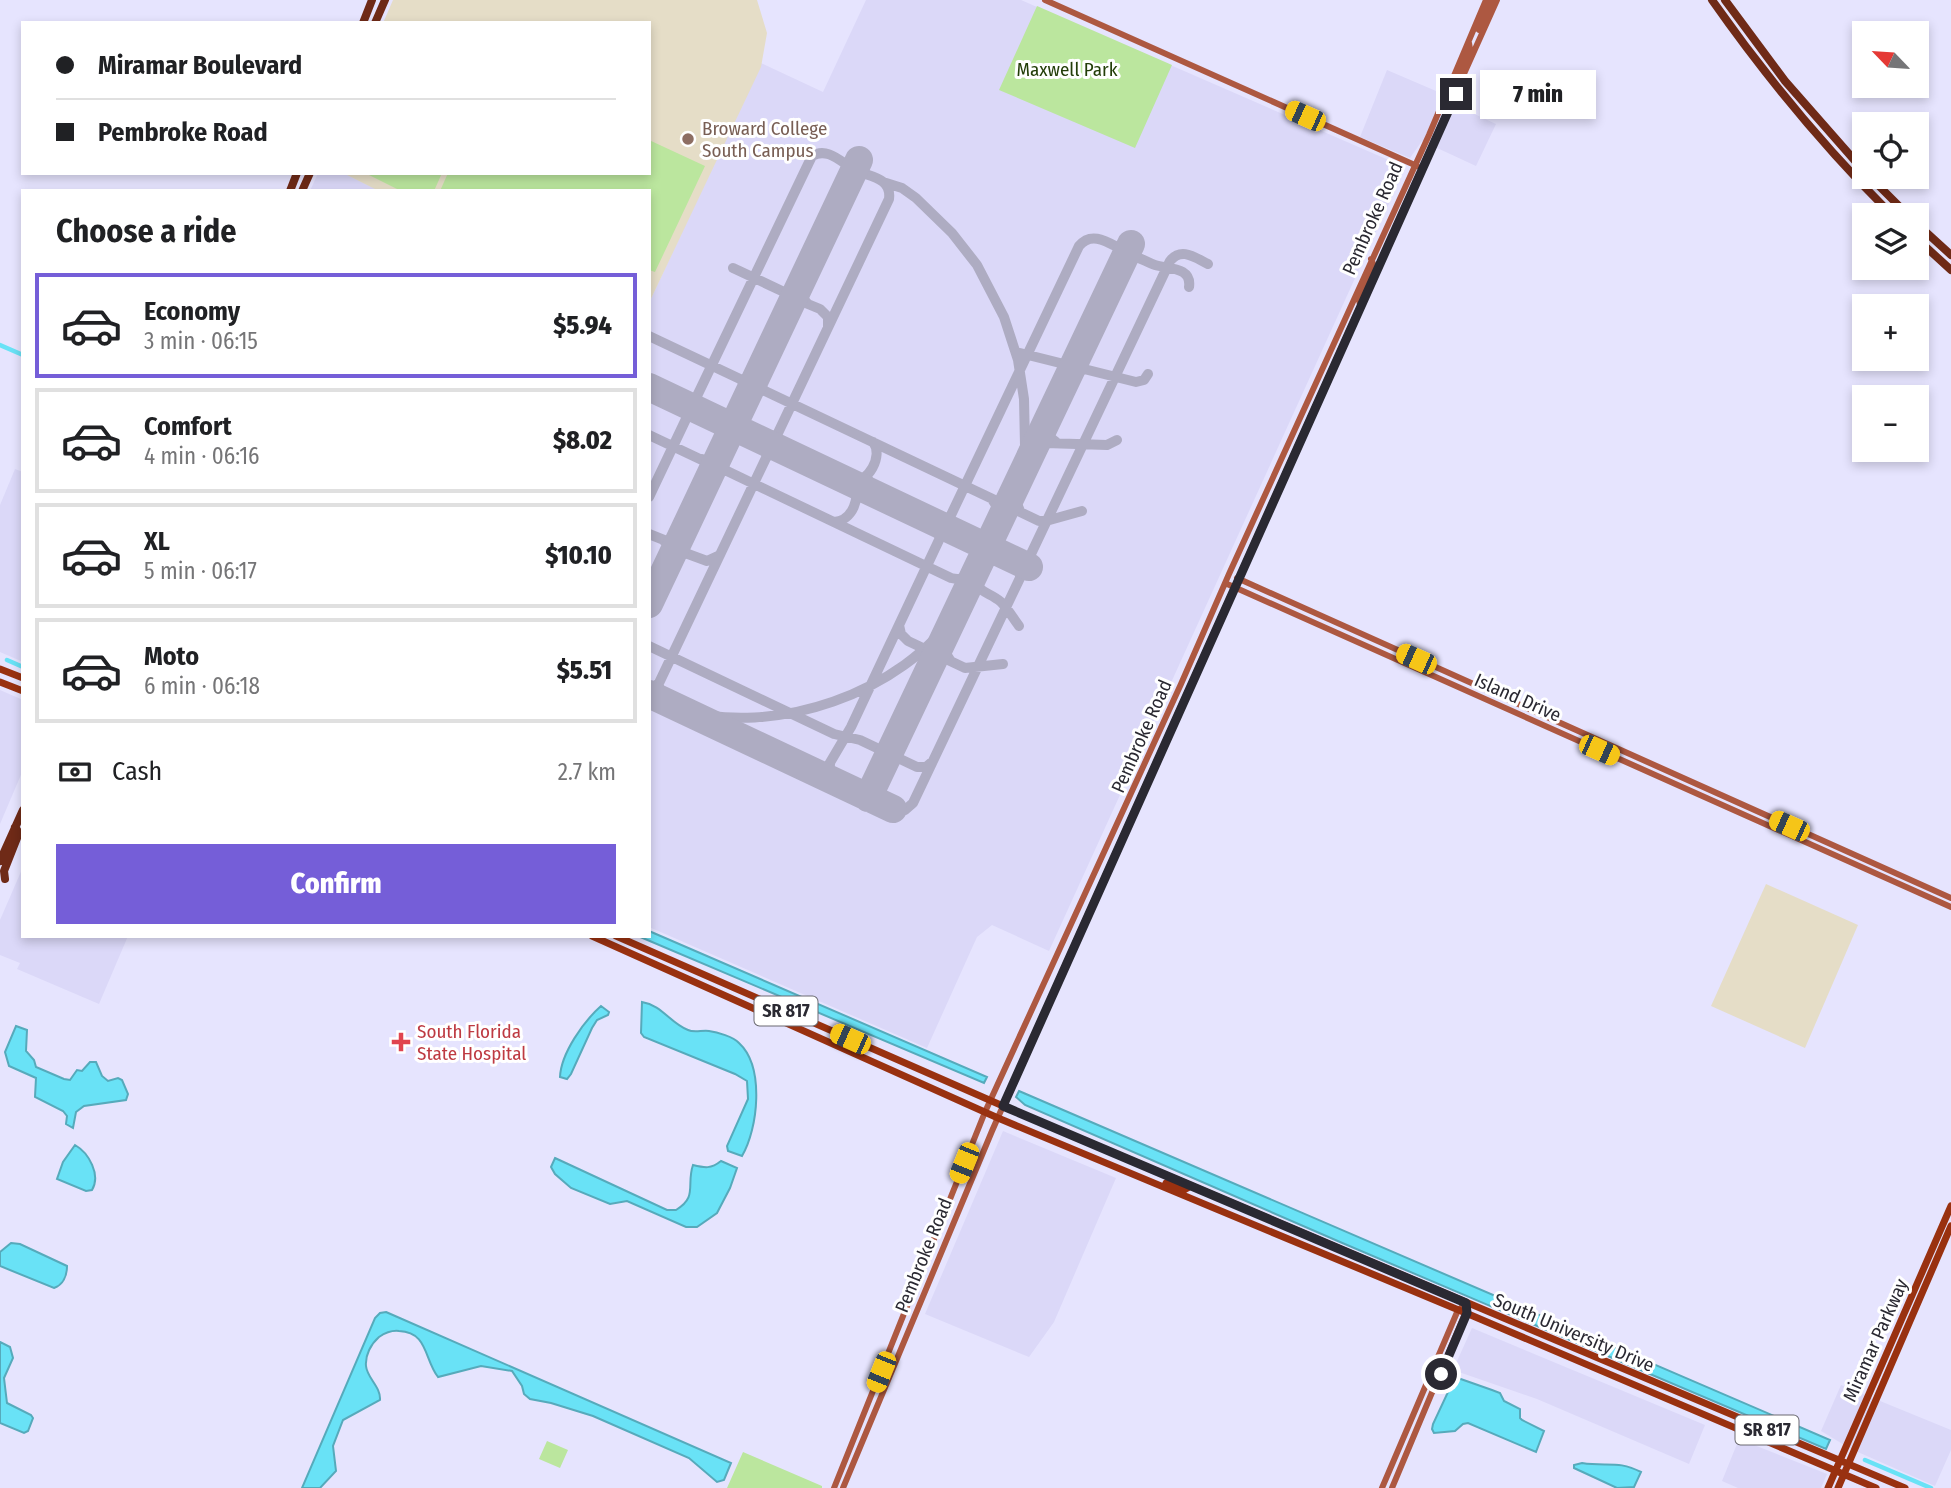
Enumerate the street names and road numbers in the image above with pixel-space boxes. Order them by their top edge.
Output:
street label: Pembroke Road [1337,158,1408,278]
street label: Island Drive [1471,668,1565,727]
street label: Pembroke Road [1106,676,1177,796]
road number: SR 817 [754,996,818,1026]
street label: Pembroke Road [890,1195,957,1316]
street label: Miramar Parkway [1838,1275,1913,1405]
street label: South University Drive [1490,1288,1658,1377]
road number: SR 817 [1736,1415,1798,1444]

